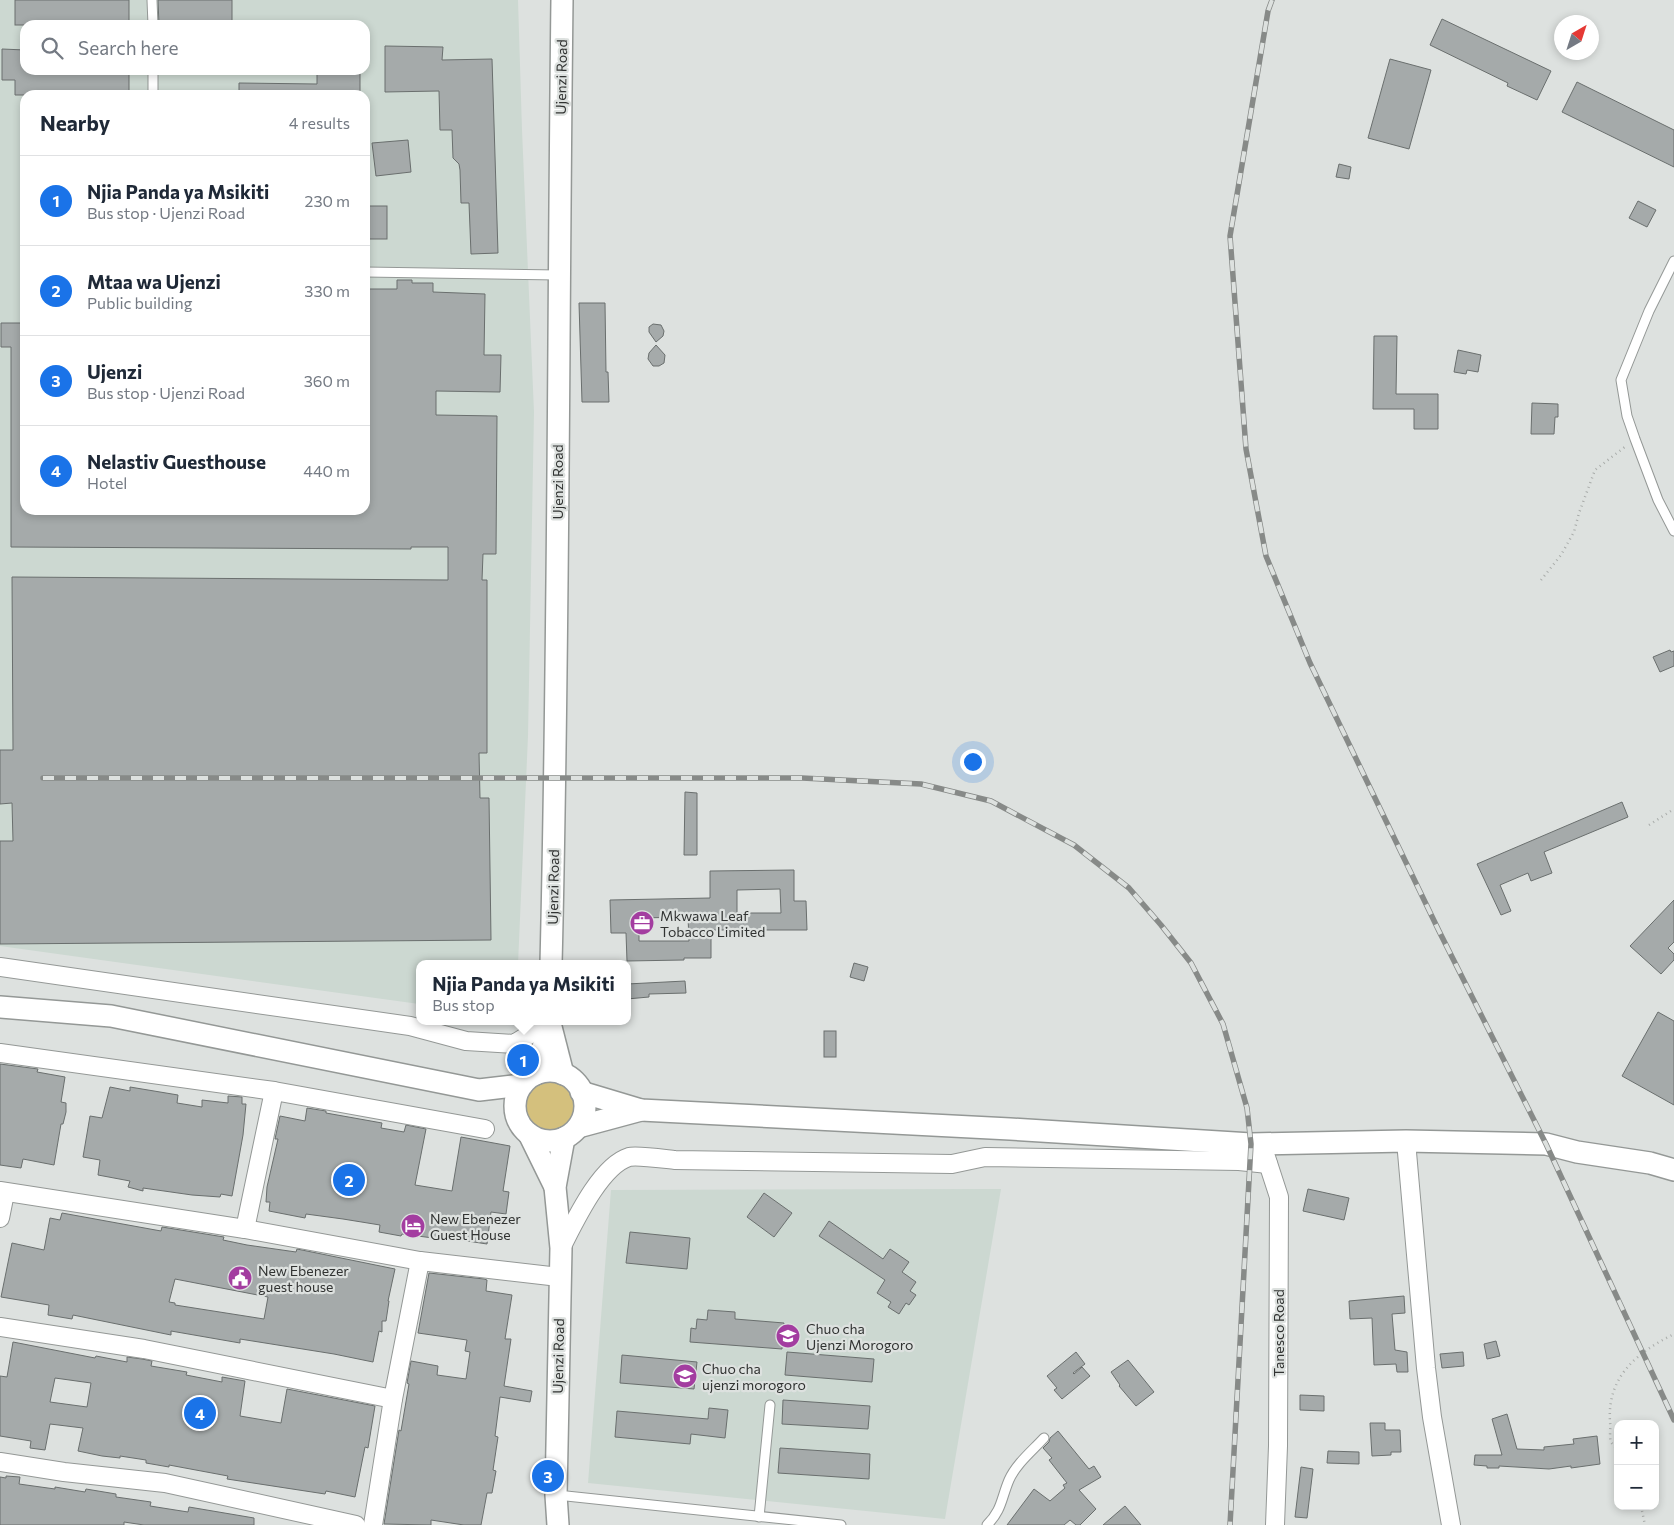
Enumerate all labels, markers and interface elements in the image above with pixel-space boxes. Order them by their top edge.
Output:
north arrow [1554,15,1599,60]
search box [20,20,370,75]
icon: search [38,34,66,62]
text: Search here [78,36,178,59]
street label: Ujenzi Road [552,39,570,115]
text: Nearby [40,110,110,135]
text: 4 results [289,113,350,132]
text: Njia Panda ya Msikiti [87,180,269,203]
text: 1 [52,191,60,210]
text: 230 m [305,191,350,210]
text: Bus stop · Ujenzi Road [87,203,245,222]
text: Mtaa wa Ujenzi [87,270,221,293]
text: 2 [51,281,61,300]
text: 330 m [304,281,350,300]
text: Public building [87,293,192,312]
text: Ujenzi [87,360,142,383]
text: 3 [51,371,61,390]
text: 360 m [304,371,350,390]
text: Bus stop · Ujenzi Road [87,383,245,402]
street label: Ujenzi Road [549,444,566,520]
text: Nelastiv Guesthouse [87,450,266,473]
text: 4 [51,461,61,480]
text: 440 m [303,461,350,480]
text: Hotel [87,473,127,492]
your location [960,749,986,775]
street label: Ujenzi Road [544,849,562,925]
place label: Mkwawa Leaf Tobacco Limited [660,907,765,940]
office icon: Mkwawa Leaf Tobacco Limited [629,910,655,936]
popup [416,960,631,1025]
text: Njia Panda ya Msikiti [432,972,615,995]
text: Bus stop [432,995,495,1014]
pin: 1 [507,1041,539,1079]
pin: 2 [333,1161,365,1199]
place label: New Ebenezer Guest House [430,1210,521,1243]
hotel icon: New Ebenezer Guest House [400,1213,426,1239]
place label: New Ebenezer guest house [258,1262,349,1295]
public building icon: New Ebenezer guest house [227,1265,253,1291]
street label: Tanesco Road [1270,1289,1287,1377]
street label: Ujenzi Road [549,1318,567,1394]
place label: Chuo cha Ujenzi Morogoro [806,1320,913,1353]
school or university icon: Chuo cha Ujenzi Morogoro [775,1323,801,1349]
place label: Chuo cha ujenzi morogoro [702,1360,806,1393]
school or university icon: Chuo cha ujenzi morogoro [672,1363,698,1389]
pin: 4 [184,1394,216,1432]
map controls [1614,1420,1659,1510]
button: + [1614,1420,1659,1465]
pin: 3 [532,1457,564,1495]
button: − [1614,1465,1659,1510]

